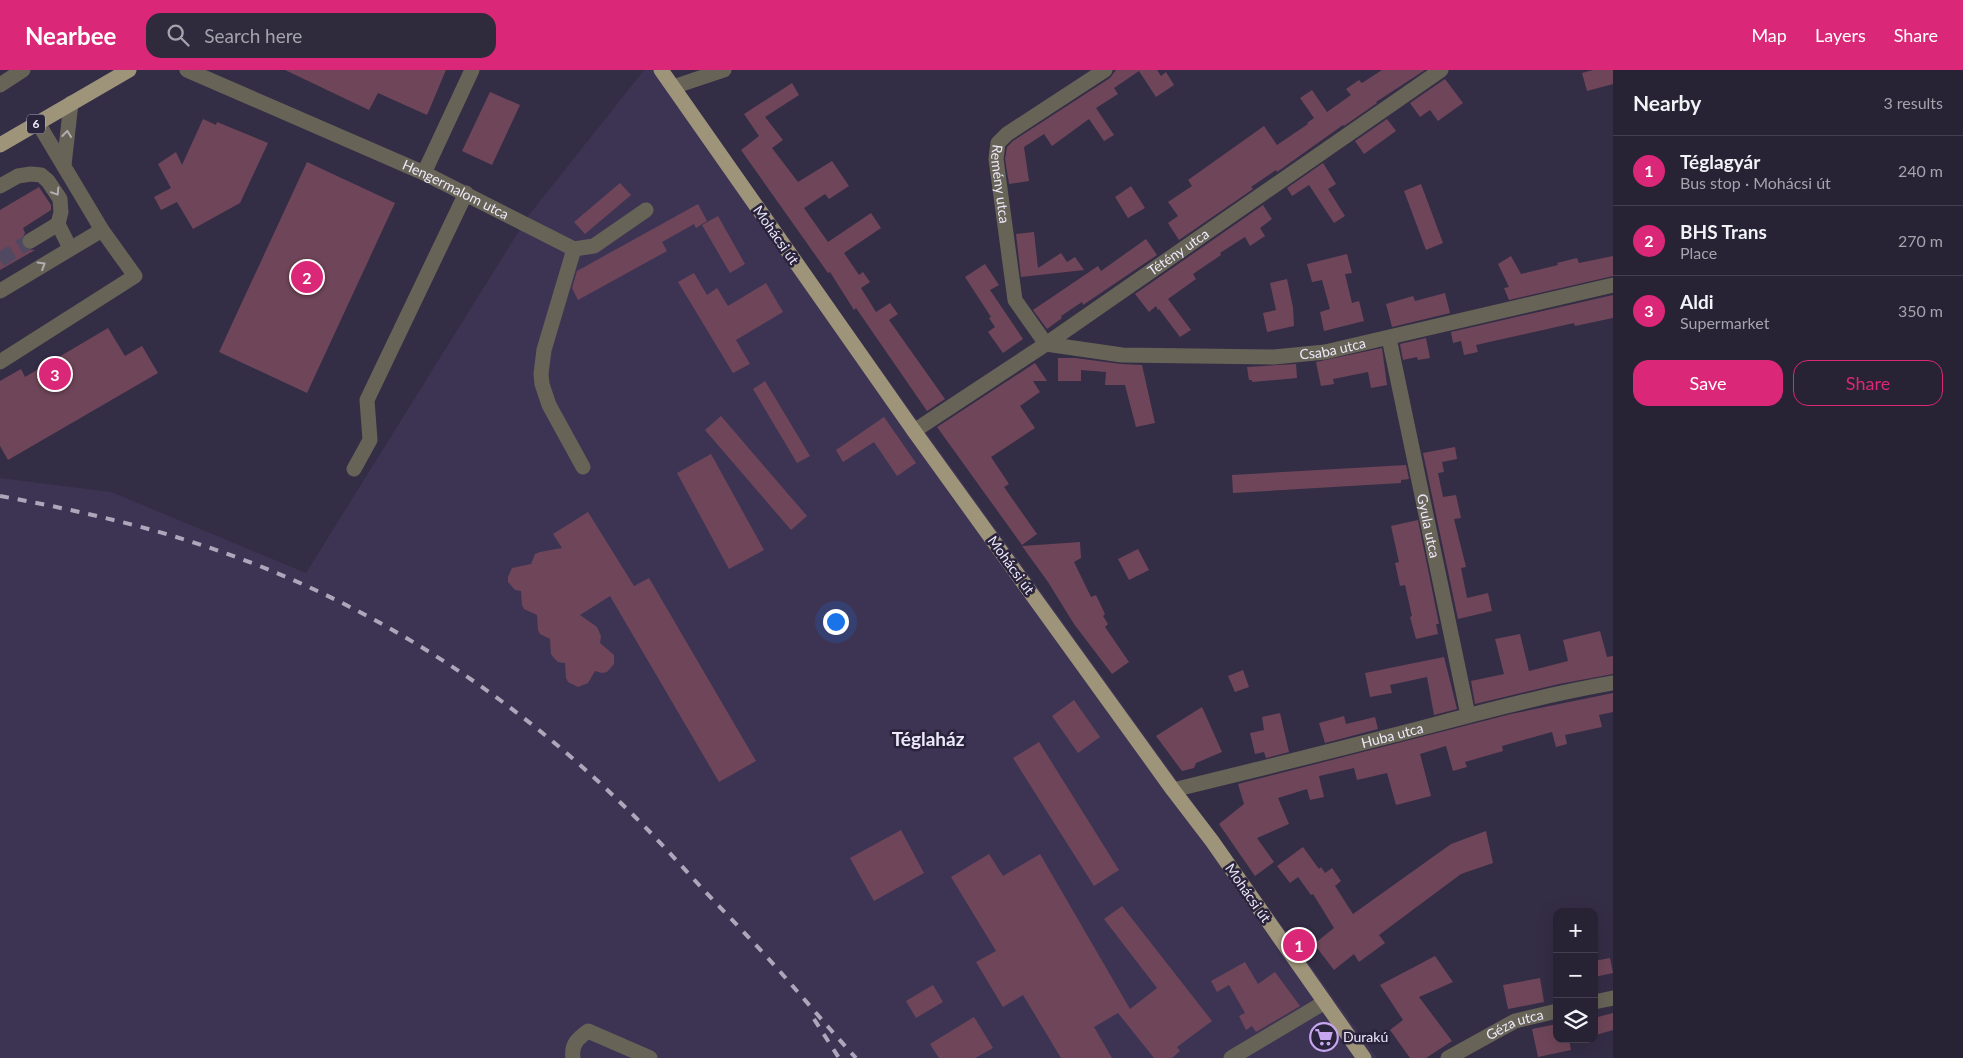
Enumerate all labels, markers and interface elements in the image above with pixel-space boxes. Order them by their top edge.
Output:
search box [146,13,496,58]
text: Nearbee [25,21,116,50]
icon: search [164,21,192,49]
text: Search here [204,24,302,47]
text: Map [1751,24,1787,46]
text: Layers [1815,24,1866,46]
text: Share [1894,24,1938,46]
text: Nearby [1633,90,1701,115]
text: 3 results [1883,93,1943,112]
road number: 6 [27,114,45,134]
one-way arrow [61,130,72,138]
street label: Remény utca [988,144,1014,224]
text: Téglagyár [1680,150,1760,173]
street label: Hengermalom utca [400,156,512,223]
text: 1 [1644,161,1654,180]
text: 240 m [1898,161,1943,180]
text: Bus stop · Mohácsi út [1680,173,1831,192]
one-way arrow [49,186,59,195]
street label: Mohácsi út [750,202,803,267]
text: BHS Trans [1680,220,1767,243]
street label: Tétény utca [1144,225,1212,279]
text: 2 [1644,231,1654,250]
text: 270 m [1898,231,1943,250]
text: Place [1680,243,1717,262]
pin: 2 [291,258,323,296]
one-way arrow [36,262,45,272]
text: Aldi [1680,290,1714,313]
text: 3 [1644,301,1654,320]
text: 350 m [1898,301,1943,320]
text: Supermarket [1680,313,1769,332]
street label: Csaba utca [1299,334,1367,362]
pin: 3 [39,355,71,393]
button: Save [1633,360,1783,406]
button: Share [1793,360,1943,406]
street label: Gyula utca [1414,492,1444,560]
street label: Mohácsi út [985,532,1038,597]
your location [823,609,849,635]
street label: Huba utca [1359,719,1425,751]
district label: Téglaház [892,727,965,750]
street label: Mohácsi út [1222,860,1275,925]
map controls [1553,908,1598,1043]
button: + [1553,908,1598,953]
pin: 1 [1283,926,1315,964]
button: − [1553,953,1598,998]
button: layers [1553,998,1598,1043]
street label: Géza utca [1483,1006,1545,1043]
supermarket icon: Durakú [1309,1022,1339,1052]
place label: Durakú [1343,1028,1388,1045]

